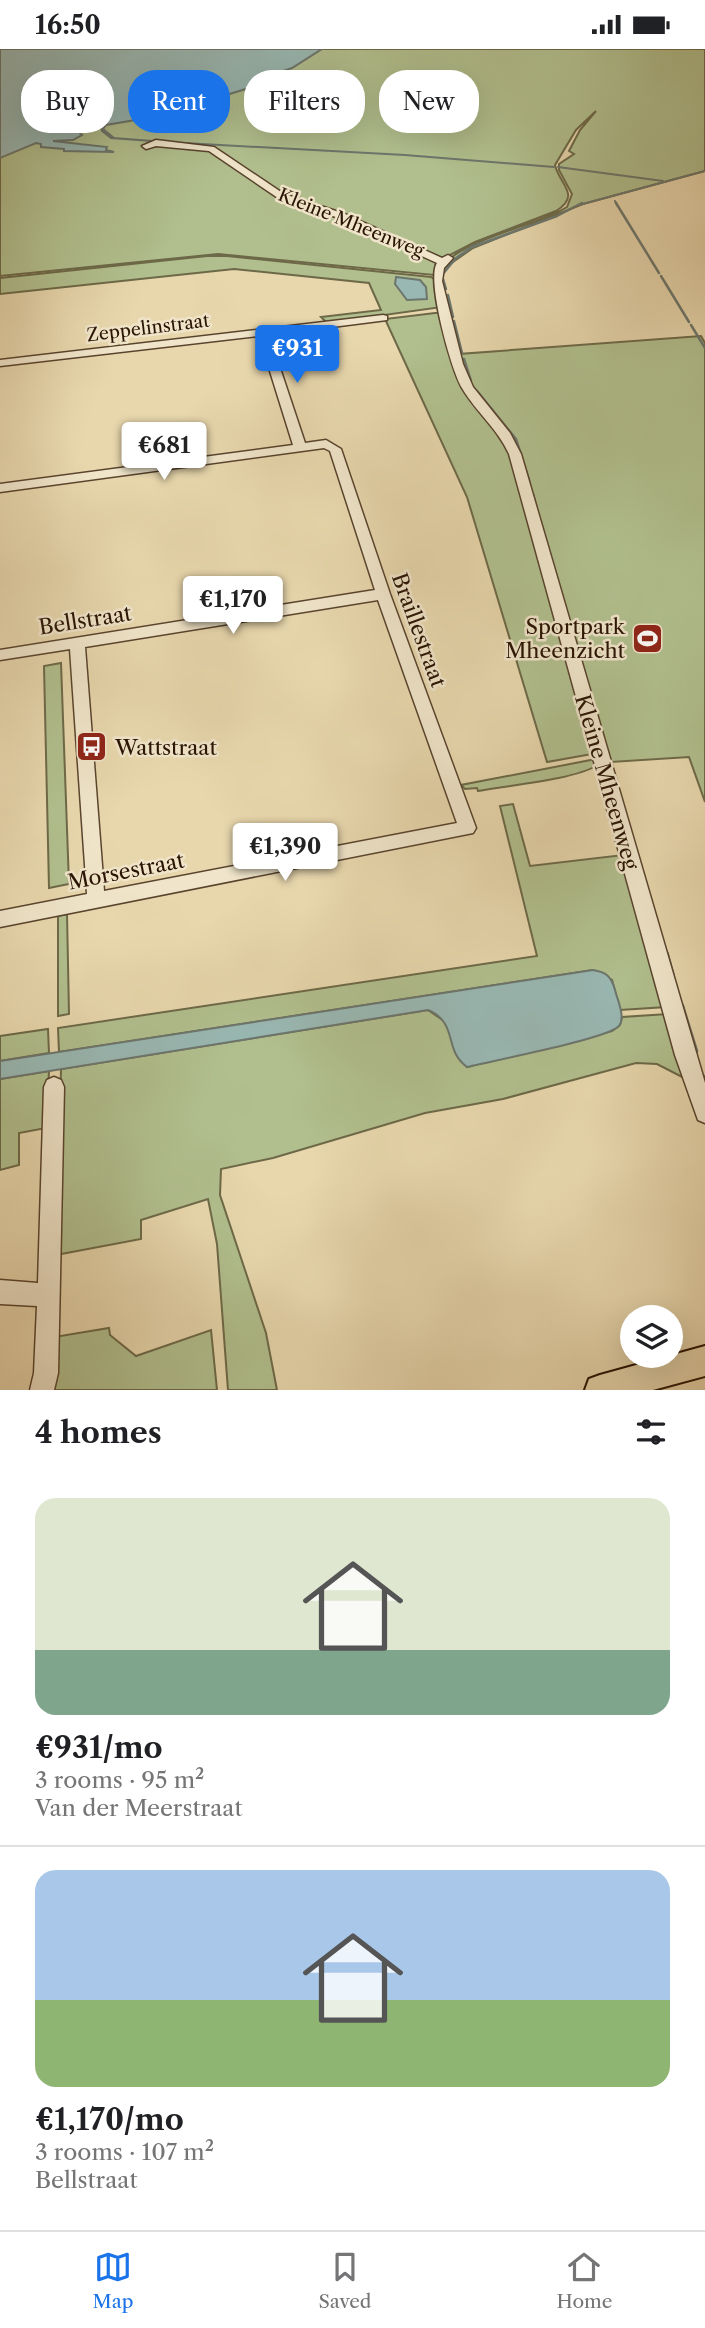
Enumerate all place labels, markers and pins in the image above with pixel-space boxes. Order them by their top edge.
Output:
pin: €931 [256,325,338,385]
pin: €681 [123,423,205,482]
pin: €1,170 [176,577,290,636]
place label: Sportpark Mheenzicht [505,614,626,663]
sports icon: Sportpark Mheenzicht [631,621,665,655]
bus stop icon: Wattstraat [75,730,109,764]
place label: Wattstraat [114,735,217,760]
pin: €1,390 [228,823,342,883]

